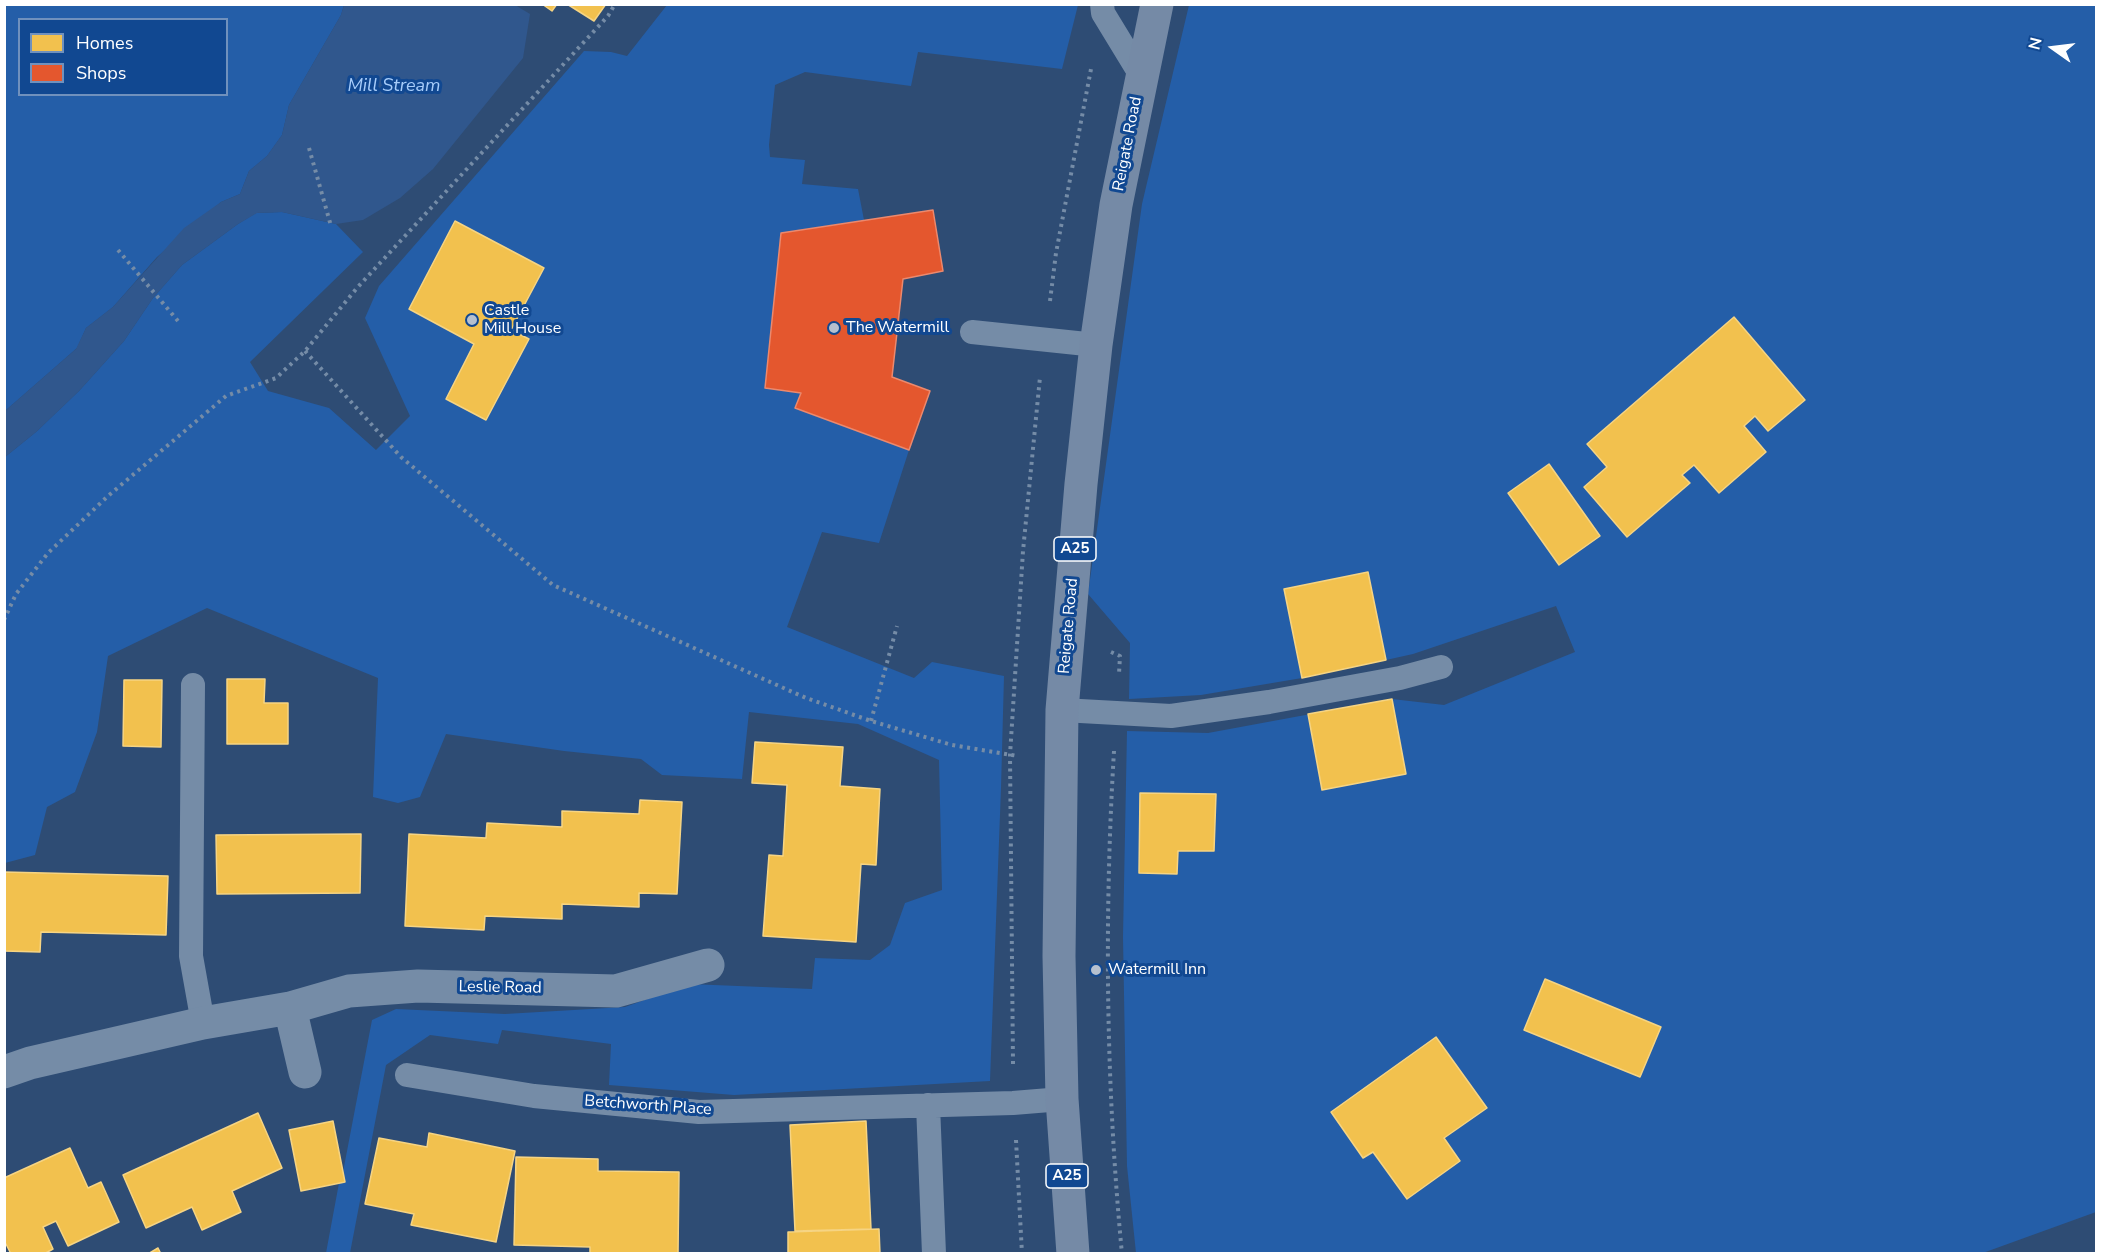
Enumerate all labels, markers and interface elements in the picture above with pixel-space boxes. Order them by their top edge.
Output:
legend [18,18,228,96]
north arrow [2023,18,2083,78]
text: Homes [76,31,133,55]
text: N [2023,35,2048,52]
text: Shops [76,61,126,85]
water label: Mill Stream [347,76,441,98]
street label: Reigate Road [1109,95,1147,193]
place label: Castle Mill House [484,301,561,339]
marker: Castle Mill House [465,313,479,327]
place label: The Watermill [846,318,949,338]
marker: The Watermill [827,321,841,335]
road number: A25 [1054,537,1096,561]
street label: Reigate Road [1055,577,1083,675]
place label: Watermill Inn [1108,960,1206,980]
marker: Watermill Inn [1089,963,1103,977]
street label: Leslie Road [458,978,542,998]
street label: Betchworth Place [584,1092,712,1120]
road number: A25 [1046,1164,1088,1188]

